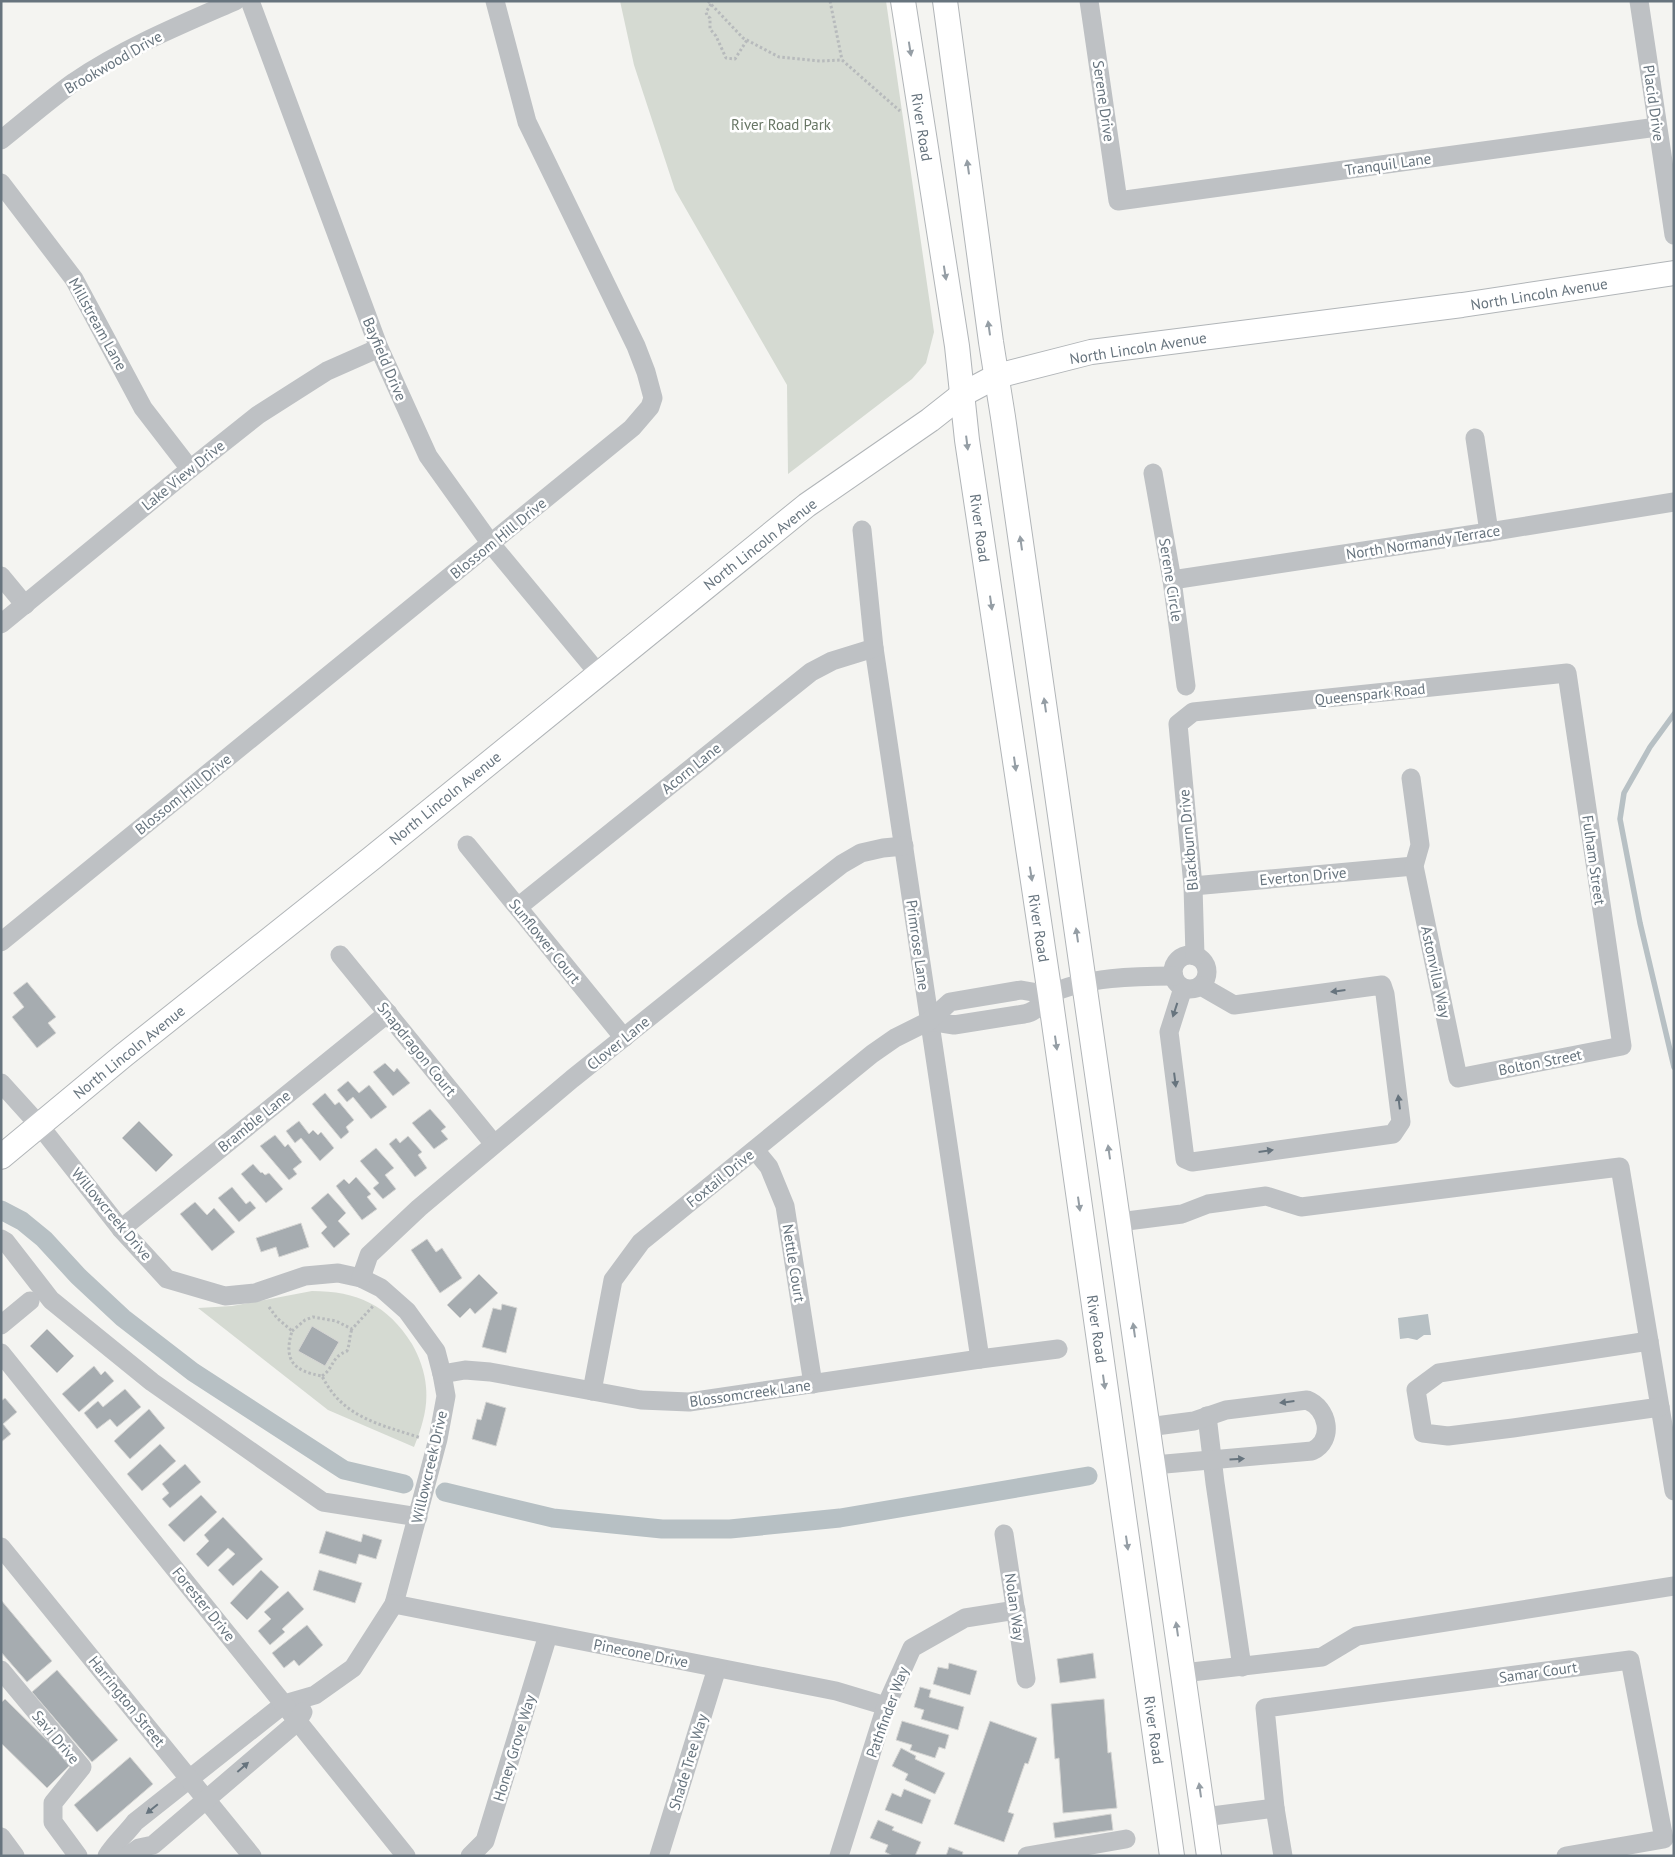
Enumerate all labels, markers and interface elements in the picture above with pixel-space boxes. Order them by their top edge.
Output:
street label: Brookwood Drive [61,26,165,98]
one-way arrow [907,42,915,58]
street label: Serene Drive [1089,59,1119,143]
street label: Placid Drive [1639,64,1669,142]
street label: River Road [907,92,937,162]
park label: River Road Park [731,115,832,134]
street label: Tranquil Lane [1344,149,1432,179]
one-way arrow [963,159,971,175]
one-way arrow [942,265,950,281]
street label: Millstream Lane [65,274,131,374]
street label: North Lincoln Avenue [1469,274,1609,314]
street label: Bayfield Drive [359,314,411,404]
one-way arrow [985,320,993,336]
street label: North Lincoln Avenue [1068,328,1208,368]
one-way arrow [964,435,972,451]
street label: Lake View Drive [138,436,228,514]
street label: Blossom Hill Drive [446,493,550,583]
street label: River Road [966,493,994,563]
street label: North Lincoln Avenue [700,494,820,594]
street label: North Normandy Terrace [1345,520,1501,564]
one-way arrow [1017,534,1025,550]
street label: Serene Circle [1155,537,1187,623]
one-way arrow [987,596,995,612]
street label: Queenspark Road [1314,679,1426,709]
one-way arrow [1040,696,1048,712]
street label: Acorn Lane [657,738,725,798]
street label: North Lincoln Avenue [385,747,505,849]
street label: Blossom Hill Drive [131,749,235,839]
one-way arrow [1011,756,1019,772]
street label: Blackburn Drive [1174,789,1202,891]
street label: Fulham Street [1578,814,1610,906]
street label: Everton Drive [1259,863,1347,889]
one-way arrow [1027,866,1035,882]
street label: River Road [1024,893,1054,963]
street label: Sunflower Court [505,895,585,987]
street label: Primrose Lane [902,899,934,991]
street label: Astonvilla Way [1417,924,1455,1020]
one-way arrow [1073,926,1081,942]
one-way arrow [1329,987,1345,995]
street label: Snapdragon Court [373,998,461,1100]
street label: North Lincoln Avenue [69,1001,189,1103]
one-way arrow [1171,1002,1179,1017]
street label: Clover Lane [583,1012,653,1074]
one-way arrow [1052,1035,1060,1051]
street label: Bolton Street [1497,1045,1583,1079]
one-way arrow [1171,1073,1179,1089]
street label: Bramble Lane [214,1086,294,1156]
one-way arrow [1394,1094,1402,1110]
one-way arrow [1105,1143,1113,1159]
street label: Foxtail Drive [682,1145,758,1211]
one-way arrow [1259,1147,1275,1155]
street label: Willowcreek Drive [68,1164,156,1264]
one-way arrow [1075,1196,1083,1212]
street label: Nettle Court [778,1223,810,1303]
street label: River Road [1083,1294,1111,1364]
one-way arrow [1130,1322,1138,1338]
one-way arrow [1101,1374,1109,1390]
street label: Blossomcreek Lane [688,1375,812,1411]
one-way arrow [1278,1398,1294,1406]
street label: Willowcreek Drive [407,1409,451,1525]
one-way arrow [1229,1454,1245,1462]
one-way arrow [1124,1535,1132,1551]
street label: Forester Drive [168,1563,240,1645]
street label: Nolan Way [1001,1572,1029,1642]
one-way arrow [1173,1621,1181,1637]
street label: Pinecone Drive [592,1635,690,1671]
street label: Harrington Street [85,1652,169,1750]
street label: Samar Court [1498,1657,1578,1687]
street label: Pathfinder Way [862,1664,912,1760]
street label: Honey Grove Way [489,1692,539,1804]
street label: River Road [1140,1695,1168,1765]
street label: Savi Drive [28,1706,84,1768]
street label: Shade Tree Way [664,1712,712,1812]
one-way arrow [237,1761,249,1773]
one-way arrow [1196,1782,1204,1798]
one-way arrow [146,1803,159,1814]

